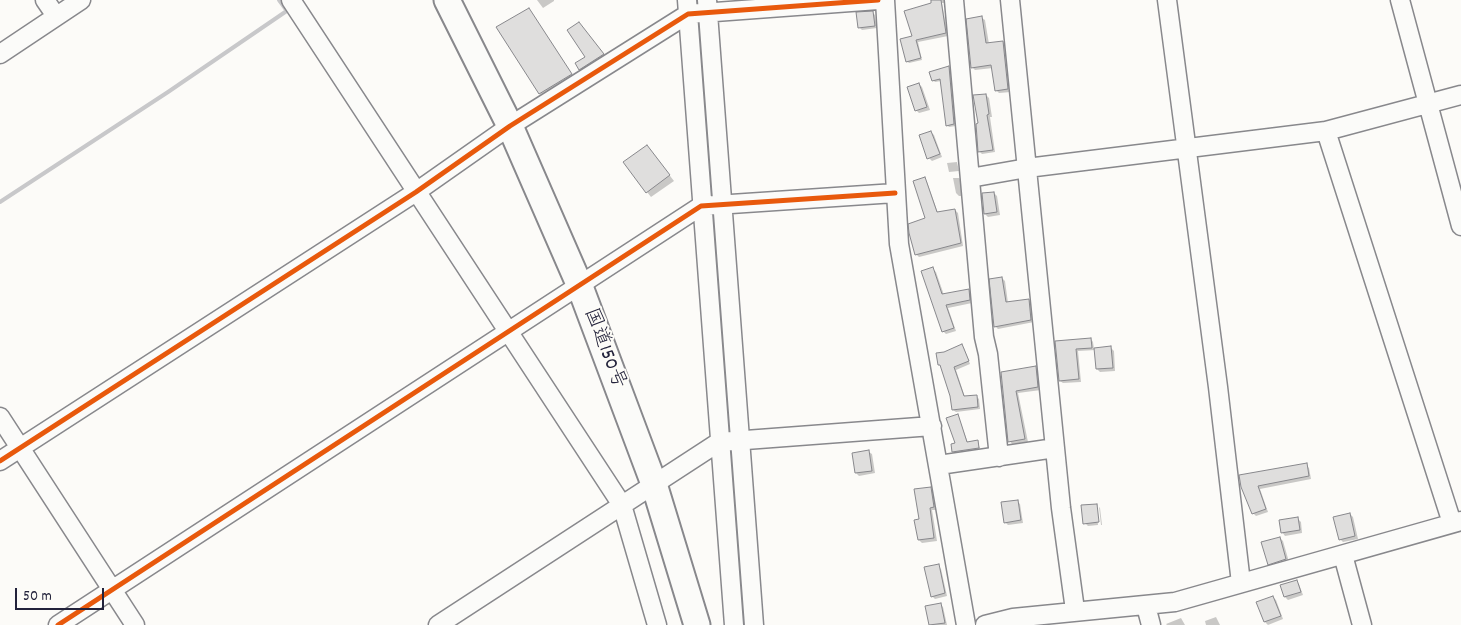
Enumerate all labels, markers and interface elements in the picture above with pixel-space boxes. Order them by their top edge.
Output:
street label: 国道150号 [577,305,629,393]
scale bar [18,578,106,610]
text: 50 m [23,586,52,608]

